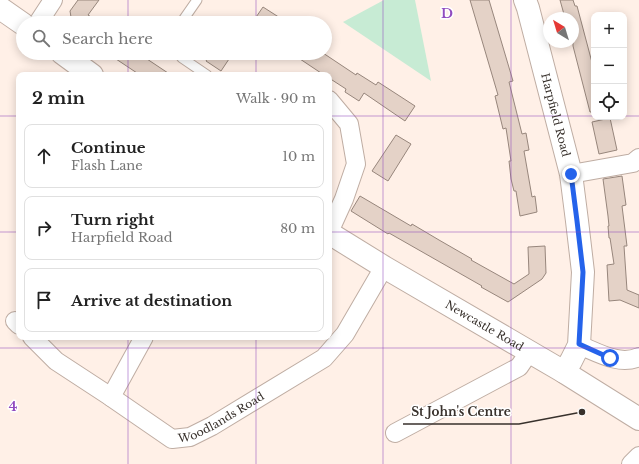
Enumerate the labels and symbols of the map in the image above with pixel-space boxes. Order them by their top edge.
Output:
text: D [441,5,453,22]
north arrow [543,12,579,48]
street label: Harpfield Road [538,72,573,159]
route end [562,165,580,183]
street label: Newcastle Road [443,297,527,354]
route start [601,349,619,367]
street label: Woodlands Road [176,389,267,445]
text: 4 [9,398,18,415]
callout: St John's Centre [403,400,519,424]
text: St John's Centre [411,404,511,419]

